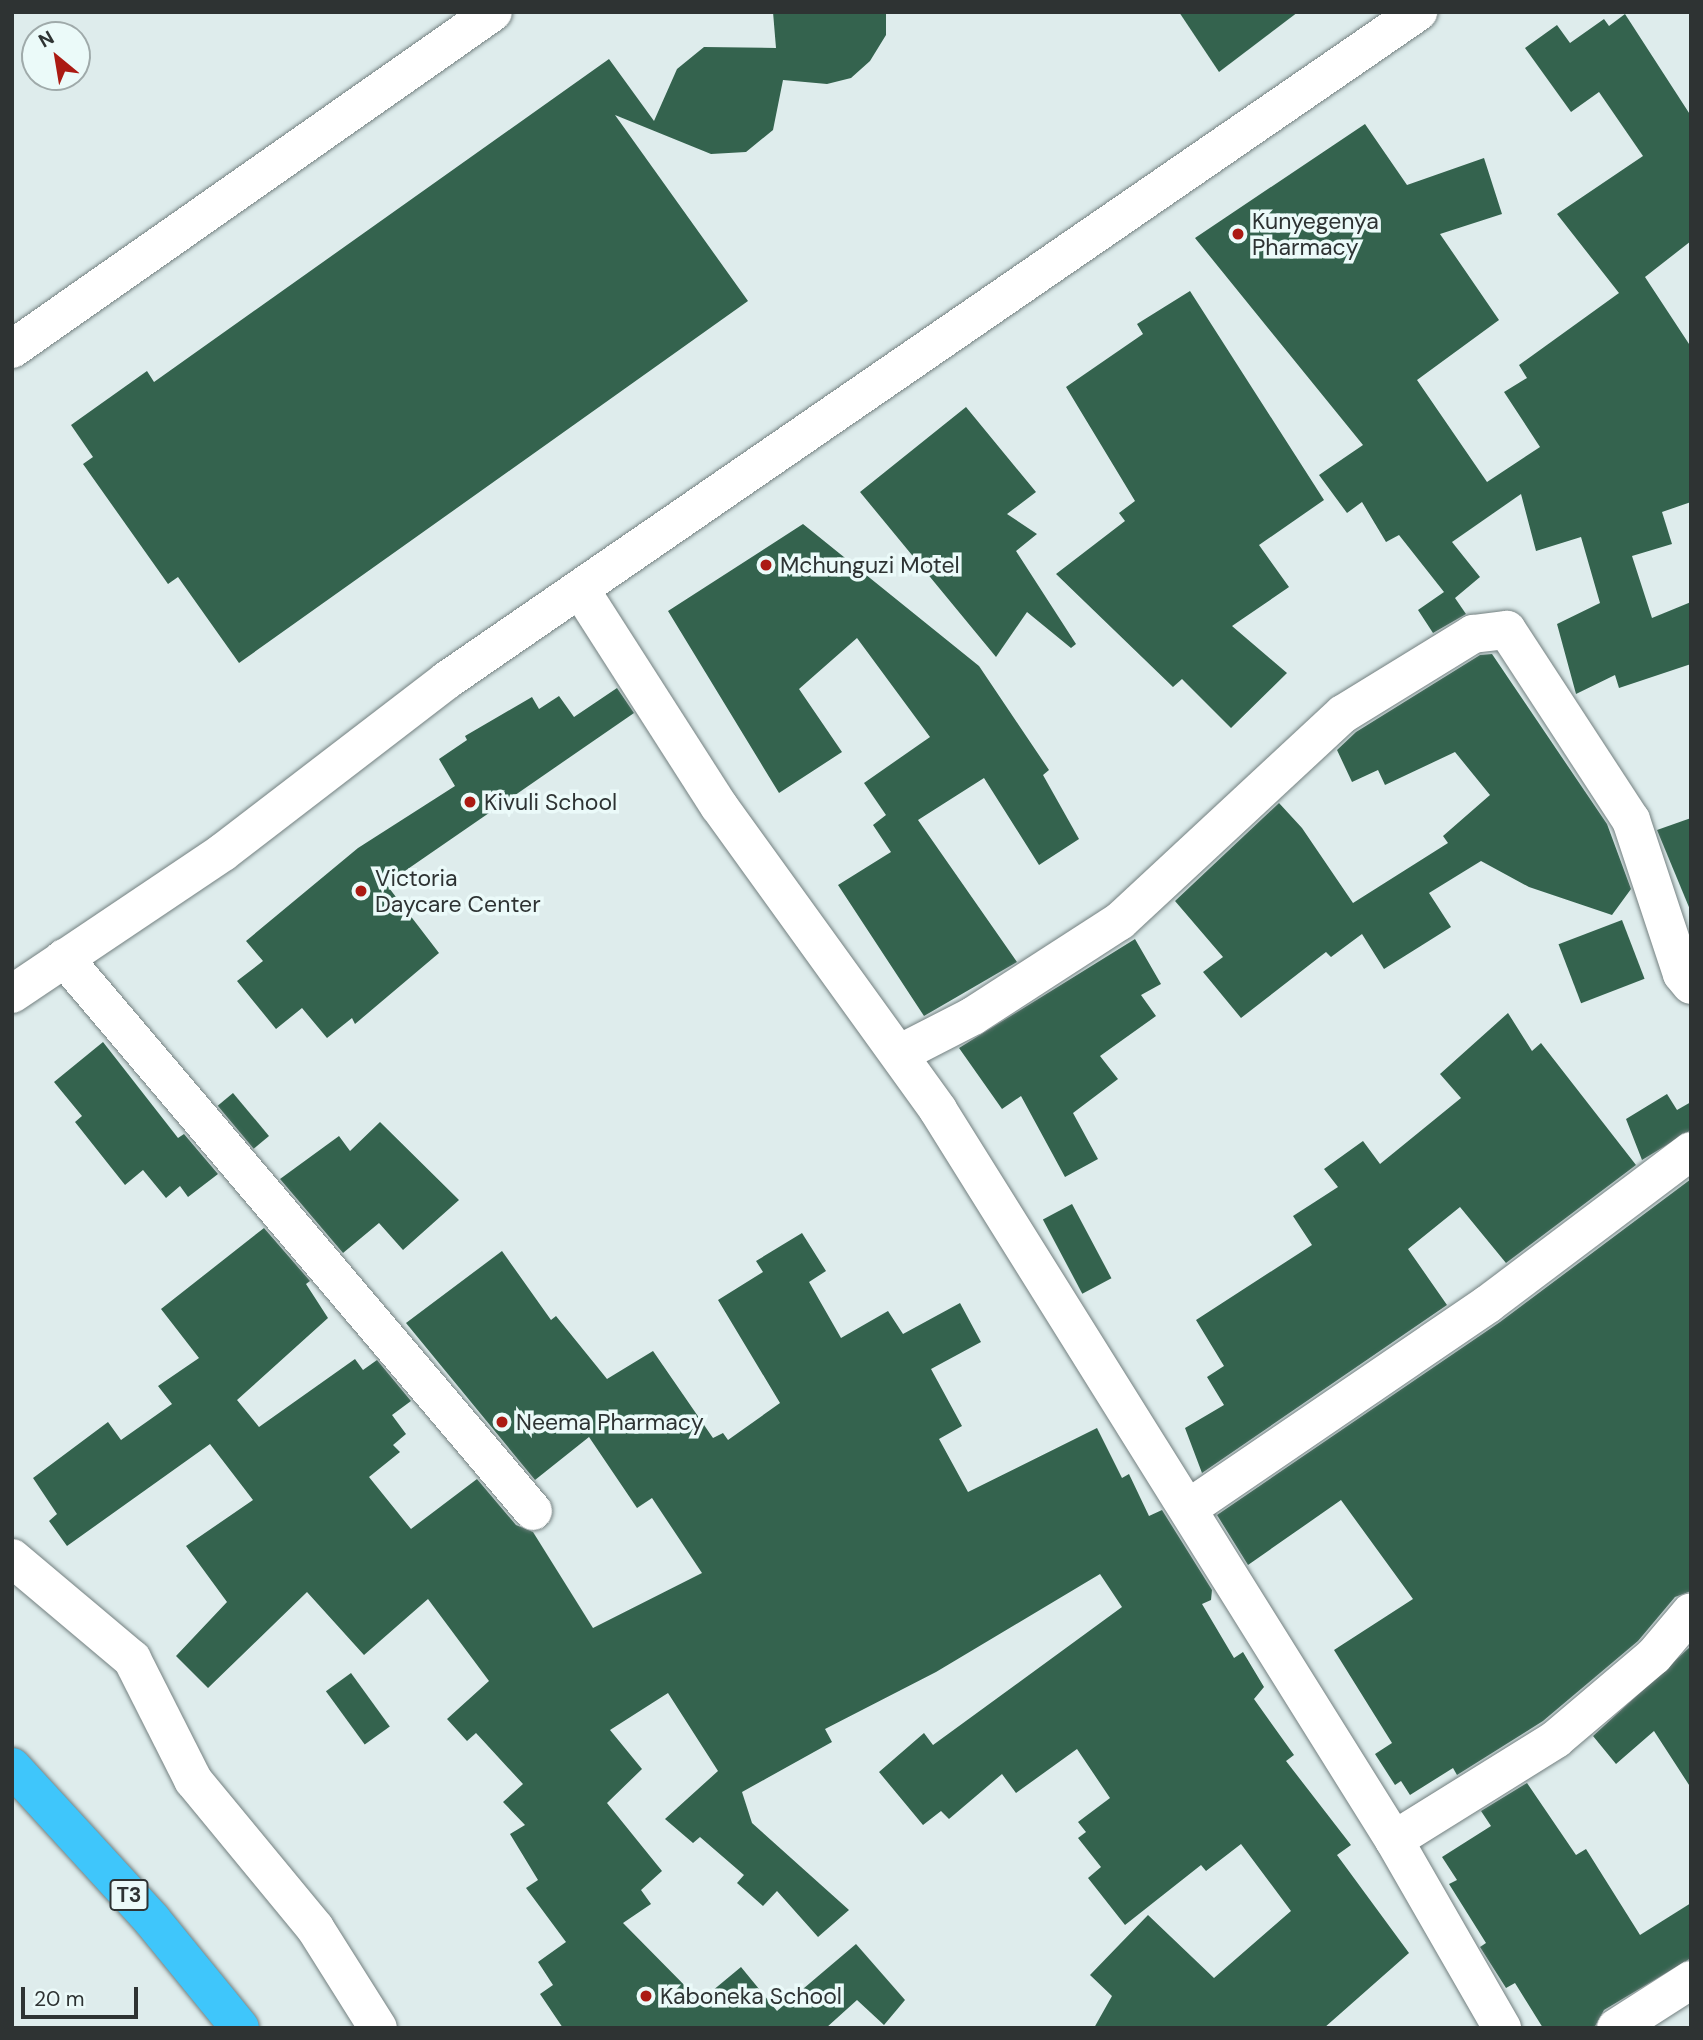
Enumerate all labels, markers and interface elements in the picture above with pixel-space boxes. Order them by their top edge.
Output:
north arrow [21,21,91,91]
text: N [34,25,58,53]
place label: Kunyegenya Pharmacy [1252,207,1379,261]
marker: Kunyegenya Pharmacy [1230,226,1246,242]
place label: Mchunguzi Motel [780,551,960,579]
marker: Mchunguzi Motel [758,557,774,573]
place label: Kivuli School [484,788,617,816]
marker: Kivuli School [462,794,478,810]
place label: Victoria Daycare Center [375,864,541,918]
marker: Victoria Daycare Center [353,883,369,899]
place label: Neema Pharmacy [516,1408,704,1436]
marker: Neema Pharmacy [494,1414,510,1430]
road number: T3 [108,1878,150,1912]
scale bar [24,1974,142,2018]
place label: Kaboneka School [660,1982,842,2010]
text: 20 m [34,1985,85,2013]
marker: Kaboneka School [638,1988,654,2004]

